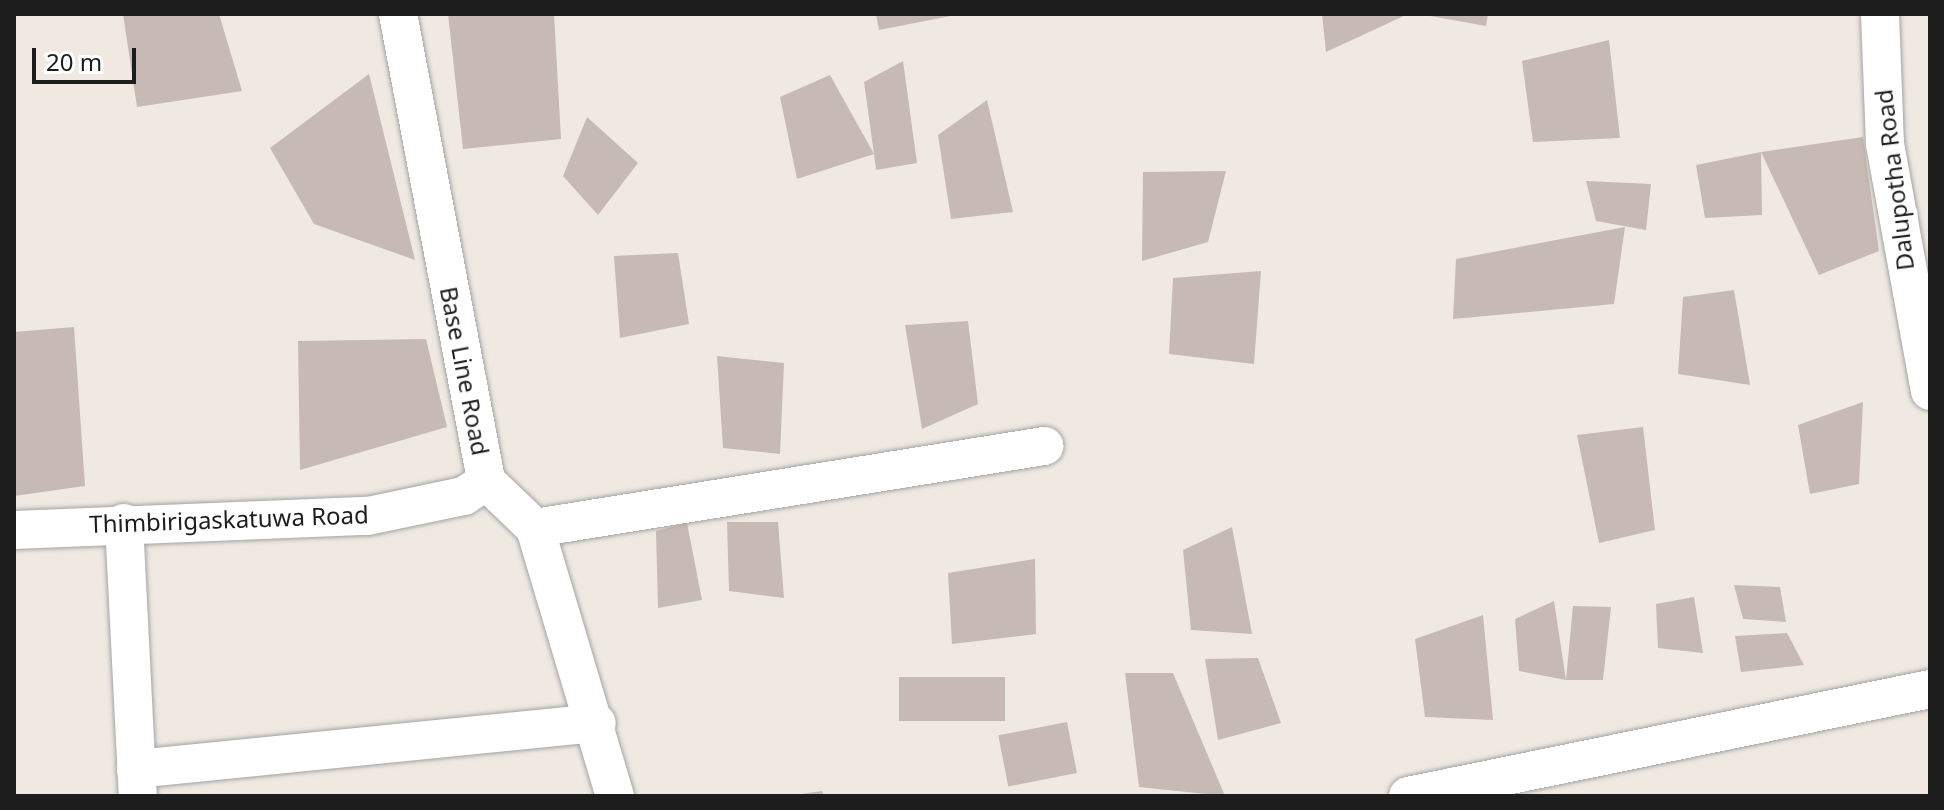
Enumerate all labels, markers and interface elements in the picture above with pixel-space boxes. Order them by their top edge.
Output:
scale bar [36,32,140,82]
text: 20 m [46,45,102,78]
street label: Dalupotha Road [1869,88,1919,272]
street label: Base Line Road [435,284,495,458]
street label: Thimbirigaskatuwa Road [89,500,369,538]

